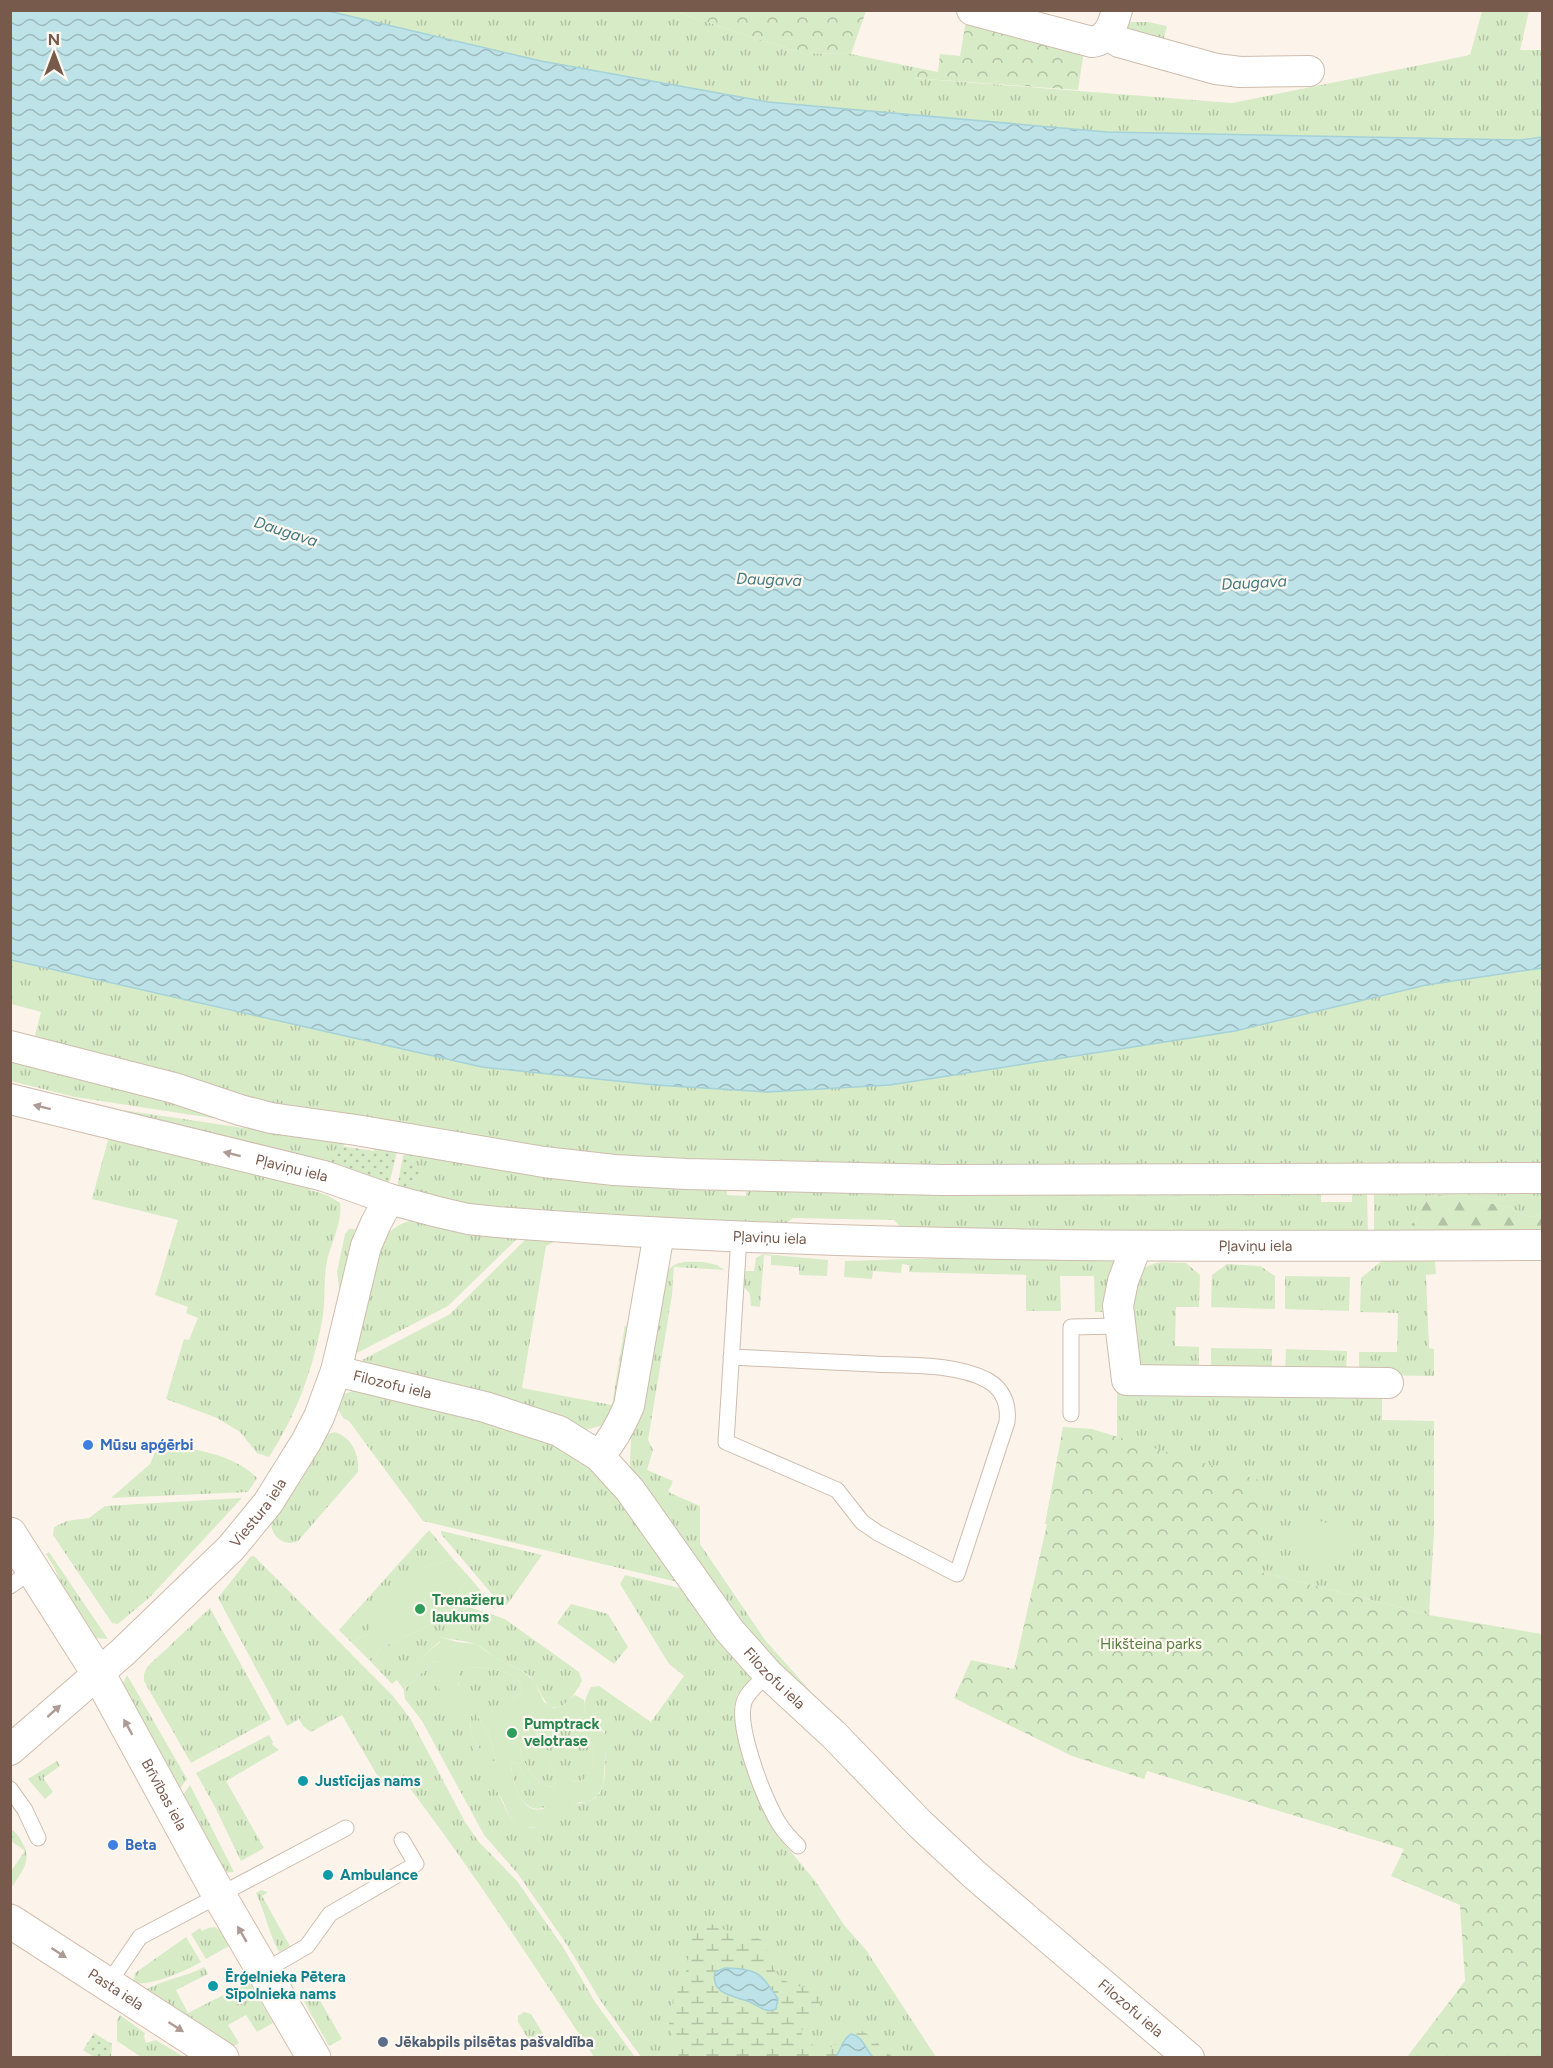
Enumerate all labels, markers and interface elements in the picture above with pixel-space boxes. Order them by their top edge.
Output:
north arrow [24,24,84,84]
text: N [48,30,60,49]
water label: Daugava [252,512,320,551]
water label: Daugava [736,569,802,590]
water label: Daugava [1221,571,1287,594]
one-way arrow [33,1102,51,1112]
one-way arrow [222,1148,241,1158]
street label: Pļaviņu iela [254,1151,330,1186]
street label: Pļaviņu iela [732,1227,807,1248]
street label: Pļaviņu iela [1219,1237,1293,1255]
street label: Filozofu iela [351,1366,433,1403]
place label: Mūsu apģērbi [100,1436,193,1454]
marker: Mūsu apģērbi [81,1438,95,1452]
street label: Viestura iela [226,1475,290,1551]
place label: Trenažieru laukums [432,1591,504,1626]
marker: Trenažieru laukums [413,1602,427,1616]
park label: Hikšteina parks [1100,1635,1202,1653]
street label: Filozofu iela [740,1644,809,1713]
one-way arrow [46,1705,61,1718]
place label: Pumptrack velotrase [524,1715,600,1750]
one-way arrow [123,1718,133,1735]
marker: Pumptrack velotrase [505,1726,519,1740]
street label: Brīvības iela [138,1756,191,1834]
place label: Justīcijas nams [315,1772,420,1790]
marker: Justīcijas nams [296,1774,310,1788]
place label: Beta [125,1836,156,1854]
marker: Beta [106,1838,120,1852]
place label: Ambulance [340,1866,419,1884]
marker: Ambulance [321,1868,335,1882]
one-way arrow [237,1926,248,1942]
one-way arrow [51,1947,68,1958]
street label: Pasta iela [85,1965,147,2014]
place label: Ērģelnieka Pētera Sīpolnieka nams [225,1968,346,2003]
street label: Filozofu iela [1094,1975,1167,2041]
marker: Ērģelnieka Pētera Sīpolnieka nams [206,1979,220,1993]
one-way arrow [167,2021,184,2032]
place label: Jēkabpils pilsētas pašvaldība [395,2033,594,2051]
marker: Jēkabpils pilsētas pašvaldība [376,2035,390,2049]

